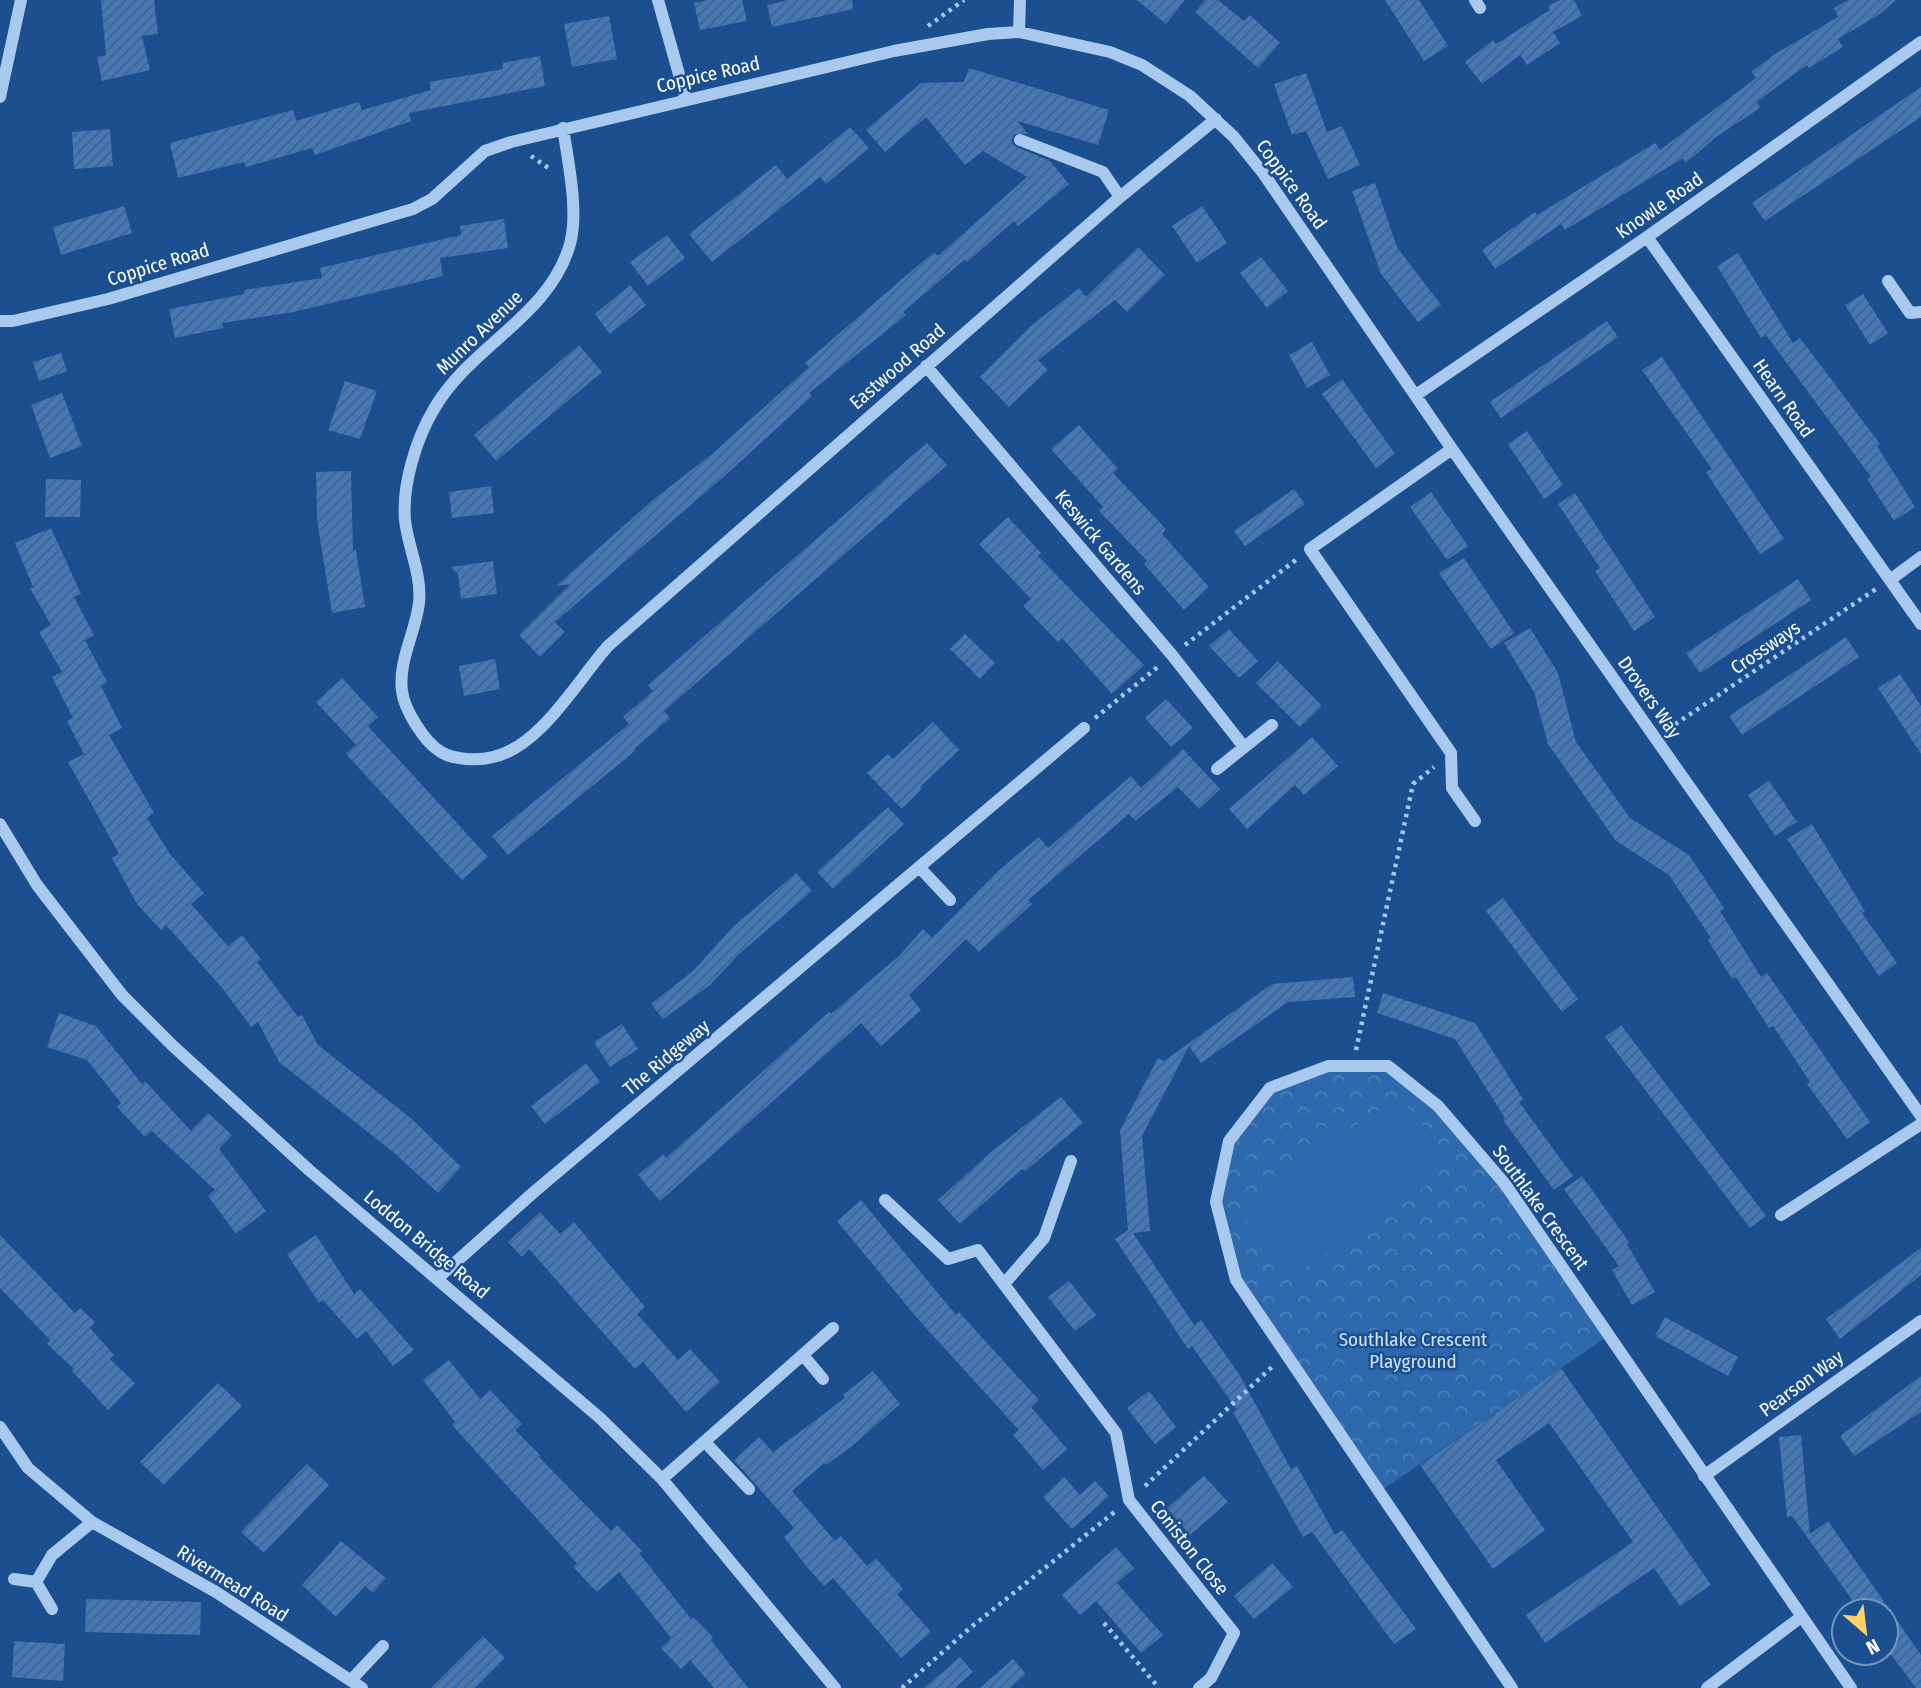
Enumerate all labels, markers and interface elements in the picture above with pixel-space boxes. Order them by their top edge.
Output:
street label: Coppice Road [654,51,762,98]
street label: Coppice Road [1251,135,1332,234]
street label: Knowle Road [1611,167,1707,244]
street label: Coppice Road [104,238,212,291]
street label: Munro Avenue [431,285,527,379]
street label: Eastwood Road [845,319,950,414]
street label: Hearn Road [1748,355,1819,442]
street label: Keswick Gardens [1050,485,1151,599]
street label: Crossways [1726,616,1804,679]
street label: Drovers Way [1613,652,1687,743]
street label: The Ridgeway [618,1014,715,1100]
street label: Southlake Crescent [1488,1140,1594,1275]
street label: Loddon Bridge Road [359,1185,494,1304]
park label: Southlake Crescent Playground [1339,1328,1488,1373]
street label: Pearson Way [1755,1345,1848,1422]
street label: Coniston Close [1145,1495,1234,1599]
street label: Rivermead Road [173,1540,293,1627]
north arrow [1830,1597,1900,1667]
text: N [1862,1634,1883,1659]

